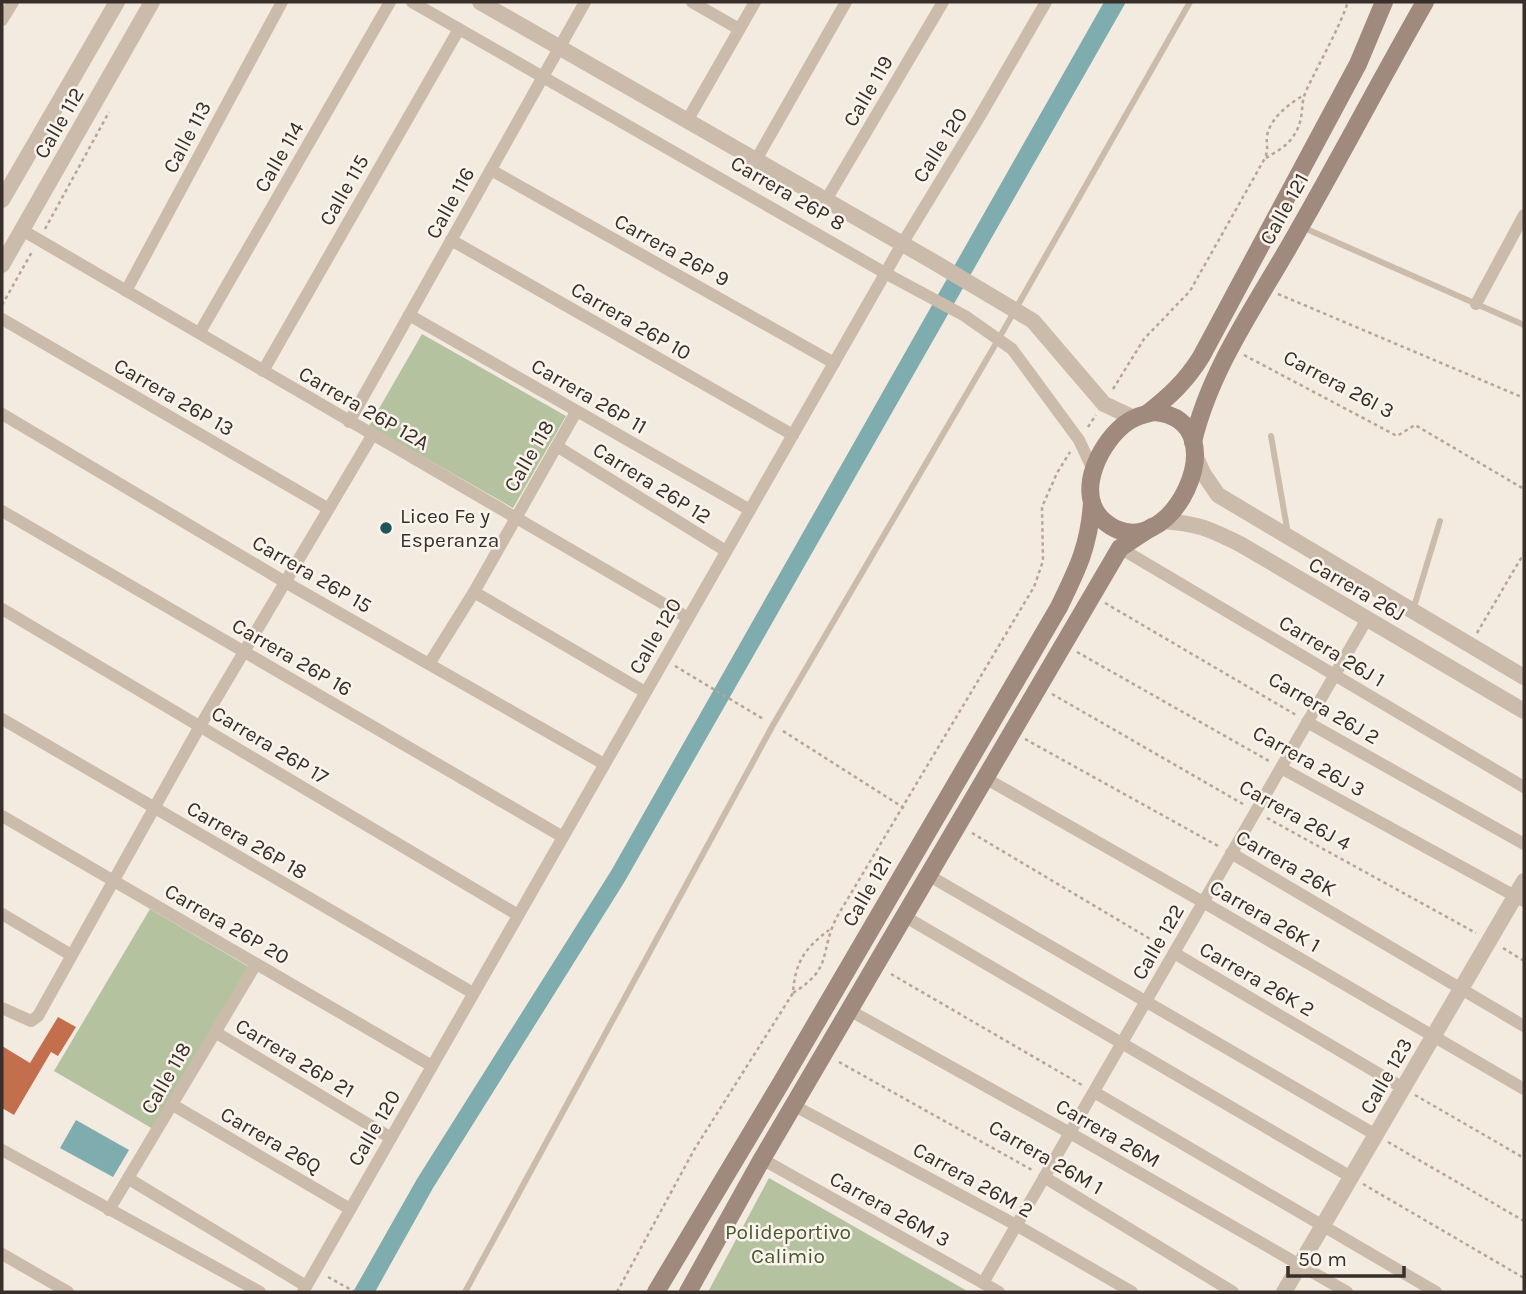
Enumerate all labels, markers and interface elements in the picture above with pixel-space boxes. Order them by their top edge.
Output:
street label: Calle 119 [838,51,898,131]
street label: Calle 112 [29,83,89,163]
street label: Calle 113 [158,97,216,177]
street label: Calle 120 [908,103,972,187]
street label: Calle 114 [249,117,309,197]
street label: Calle 115 [314,150,374,230]
street label: Carrera 26P 8 [726,151,850,235]
street label: Calle 116 [421,163,479,243]
street label: Calle 121 [1255,169,1313,249]
street label: Carrera 26P 9 [610,209,734,291]
street label: Carrera 26P 10 [567,277,695,365]
street label: Carrera 26I 3 [1280,345,1398,423]
street label: Carrera 26P 13 [110,353,238,441]
street label: Carrera 26P 11 [527,353,651,439]
street label: Carrera 26P 12A [295,361,433,455]
street label: Calle 118 [499,416,559,496]
street label: Carrera 26P 12 [589,437,715,529]
place label: Liceo Fe y Esperanza [400,504,499,552]
marker: Liceo Fe y Esperanza [378,520,394,536]
street label: Carrera 26P 15 [248,530,376,618]
street label: Carrera 26J [1305,552,1409,626]
street label: Calle 120 [624,594,686,678]
street label: Carrera 26J 1 [1275,610,1389,692]
street label: Carrera 26P 16 [228,613,356,701]
street label: Carrera 26J 2 [1264,667,1384,749]
street label: Carrera 26P 17 [207,701,333,789]
street label: Carrera 26J 3 [1249,720,1369,802]
street label: Carrera 26J 4 [1235,774,1355,856]
street label: Carrera 26P 18 [182,796,312,884]
street label: Carrera 26K [1232,825,1340,901]
street label: Calle 121 [837,851,897,931]
street label: Carrera 26K 1 [1206,875,1324,957]
street label: Carrera 26P 20 [160,879,294,969]
street label: Calle 122 [1127,900,1189,984]
street label: Carrera 26K 2 [1195,936,1319,1022]
street label: Carrera 26P 21 [231,1013,359,1103]
street label: Calle 123 [1355,1034,1417,1118]
street label: Calle 118 [136,1038,196,1118]
street label: Calle 120 [343,1086,405,1170]
street label: Carrera 26M [1052,1093,1164,1173]
street label: Carrera 26Q [216,1102,326,1178]
street label: Carrera 26M 1 [984,1114,1108,1200]
street label: Carrera 26M 2 [909,1137,1037,1223]
street label: Carrera 26M 3 [826,1166,954,1252]
park label: Polideportivo Calimio [725,1220,851,1268]
scale bar [1288,1234,1404,1278]
text: 50 m [1298,1247,1347,1271]

